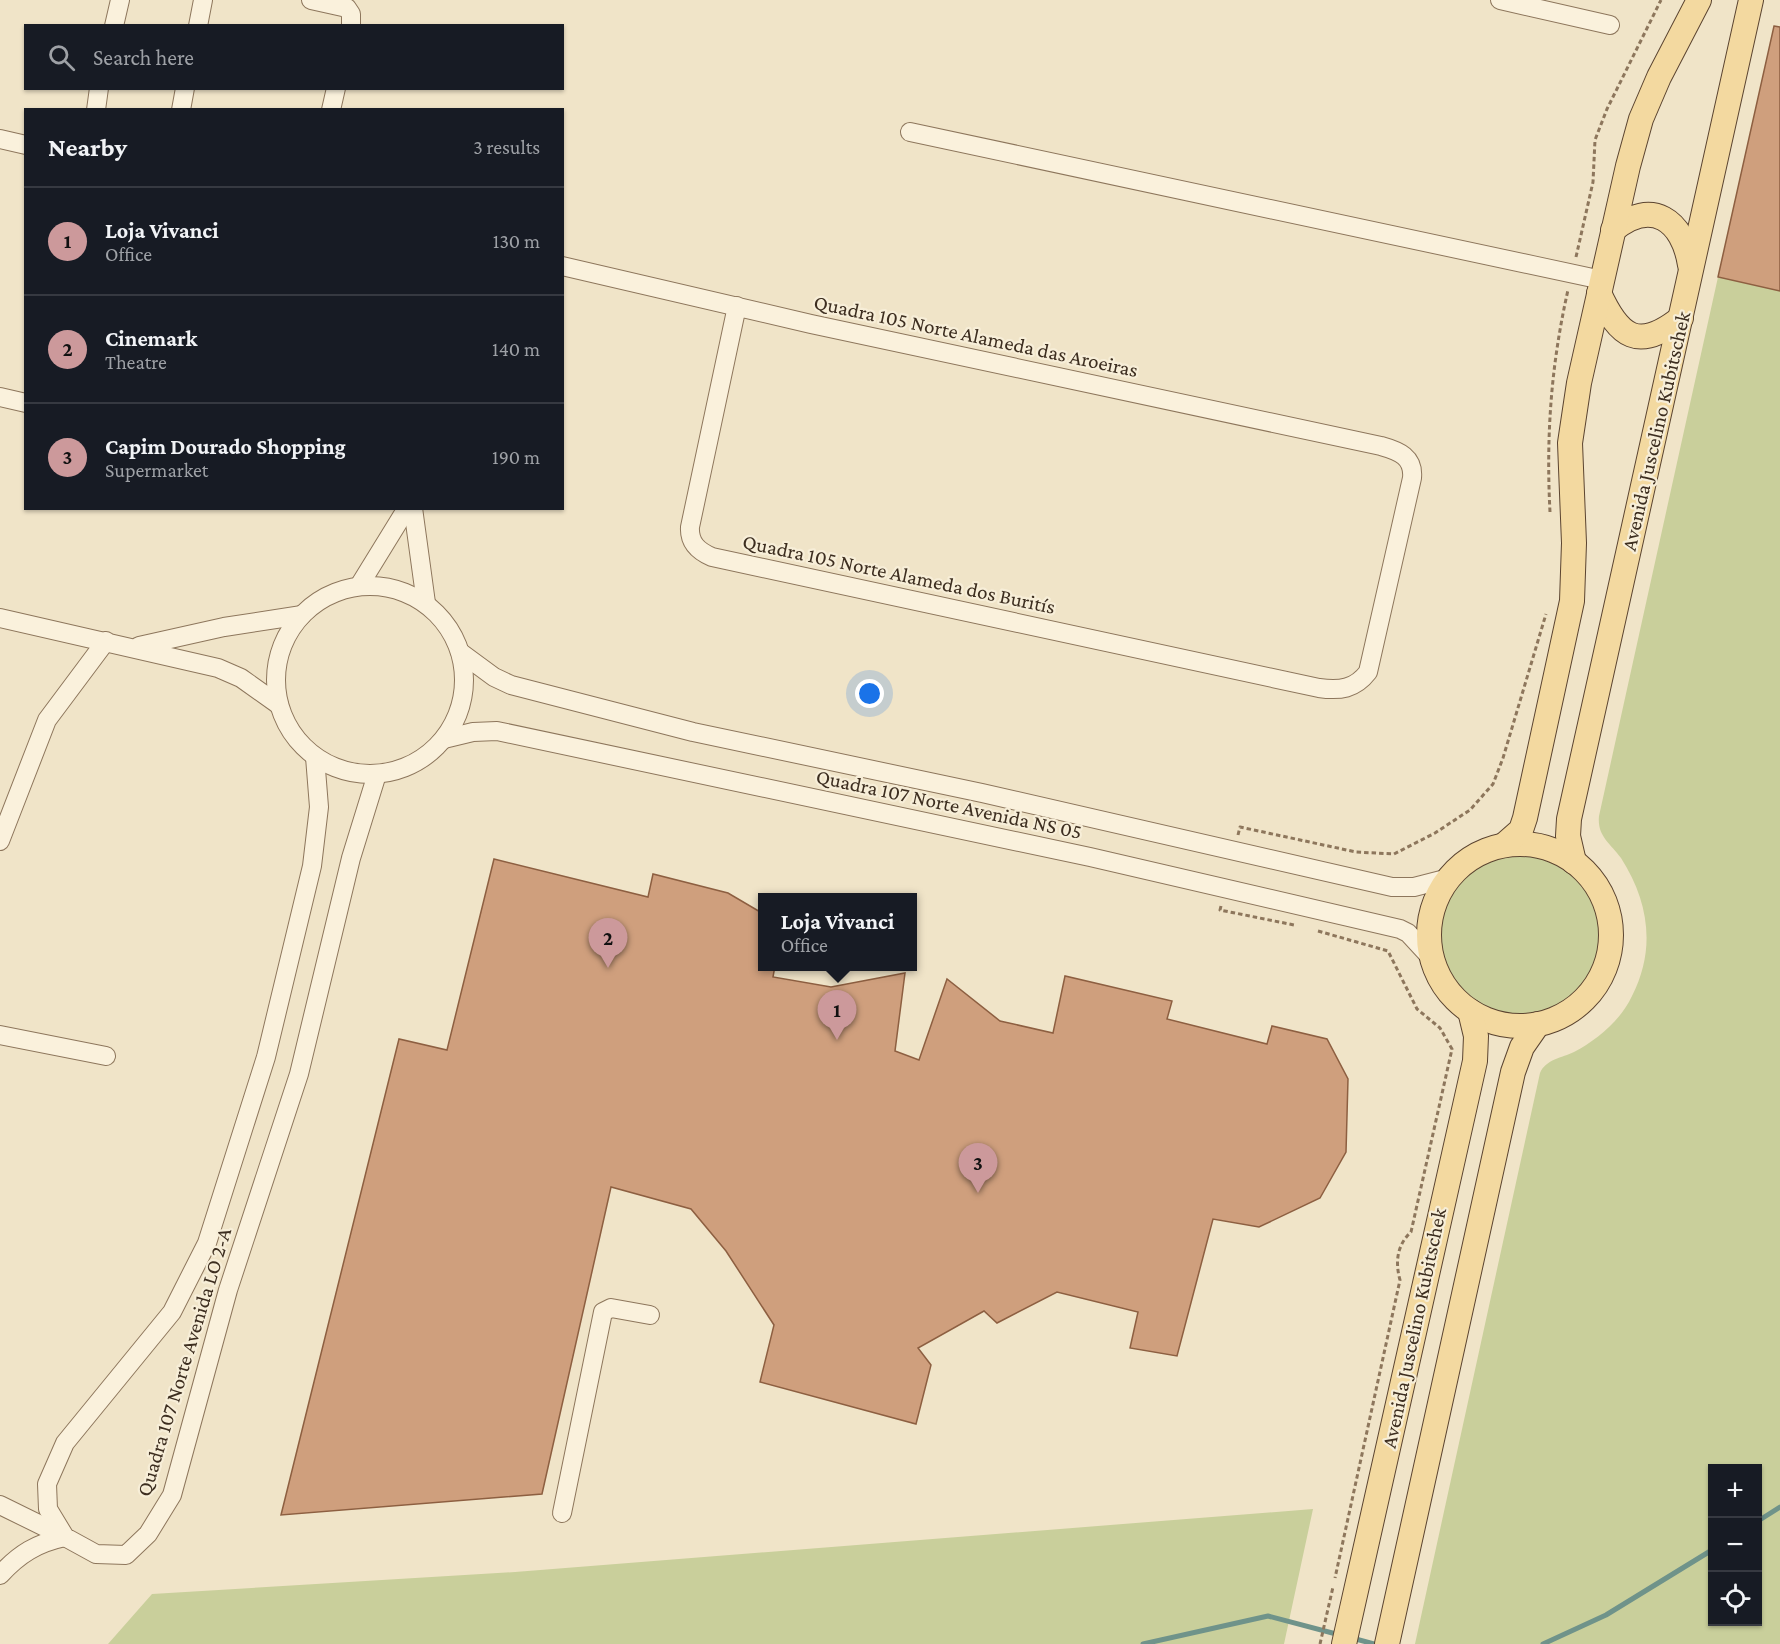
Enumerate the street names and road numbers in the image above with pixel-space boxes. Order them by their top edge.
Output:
street label: Quadra 105 Norte Alameda das Aroeiras [812,290,1140,382]
street label: Avenida Juscelino Kubitschek [1617,309,1695,553]
street label: Quadra 105 Norte Alameda dos Buritís [741,529,1057,619]
street label: Quadra 107 Norte Avenida NS 05 [814,764,1084,844]
street label: Avenida Juscelino Kubitschek [1377,1206,1451,1450]
street label: Quadra 107 Norte Avenida LO 2-A [132,1225,236,1499]

